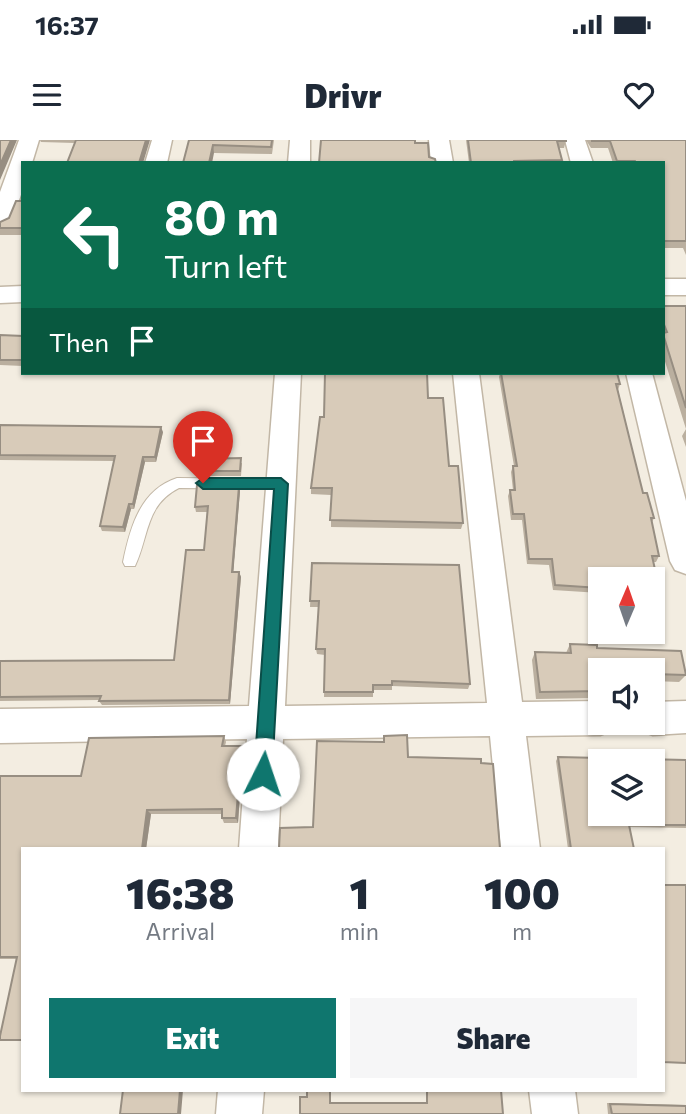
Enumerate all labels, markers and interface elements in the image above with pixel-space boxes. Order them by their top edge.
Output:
text: 16:37 [35,9,99,40]
text: Drivr [304,75,382,115]
icon: menu [28,76,66,114]
icon: heart [620,76,658,114]
text: 80 m [164,185,279,245]
icon: left [49,189,140,280]
text: Turn left [164,245,288,285]
icon: arrive [123,322,161,360]
text: Then [49,326,109,357]
pin [173,411,233,483]
icon: arrive [184,422,222,460]
north arrow [588,567,665,644]
map controls [588,567,665,826]
button: sound [588,658,665,735]
position arrow [226,737,300,811]
button: layers [588,749,665,826]
text: 16:38 [126,866,235,918]
text: 1 [349,866,369,918]
text: 100 [484,866,560,918]
text: Arrival [146,917,215,945]
text: min [340,917,379,945]
text: m [512,917,532,945]
button: Exit [49,998,336,1078]
button: Share [350,998,637,1078]

